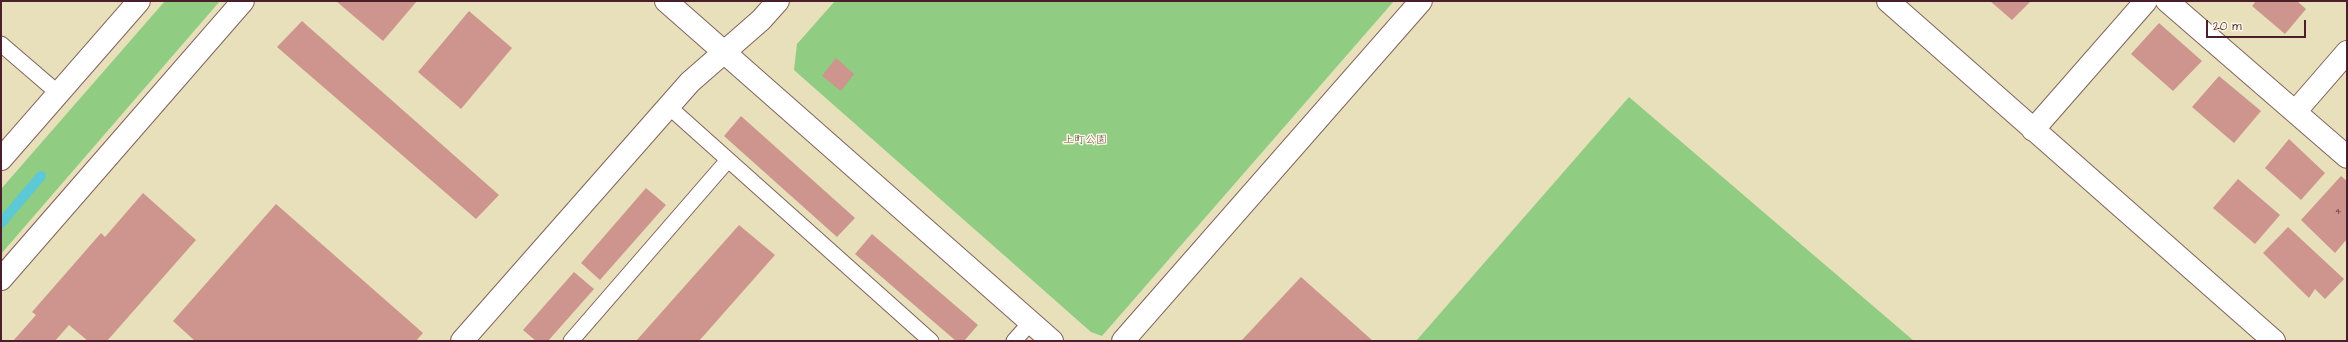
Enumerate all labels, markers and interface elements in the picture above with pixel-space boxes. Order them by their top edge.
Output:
scale bar [2208,12,2308,38]
text: 20 m [2213,18,2242,35]
park label: 上町公園 [1063,134,1107,148]
house number: 4 [2335,207,2341,217]

